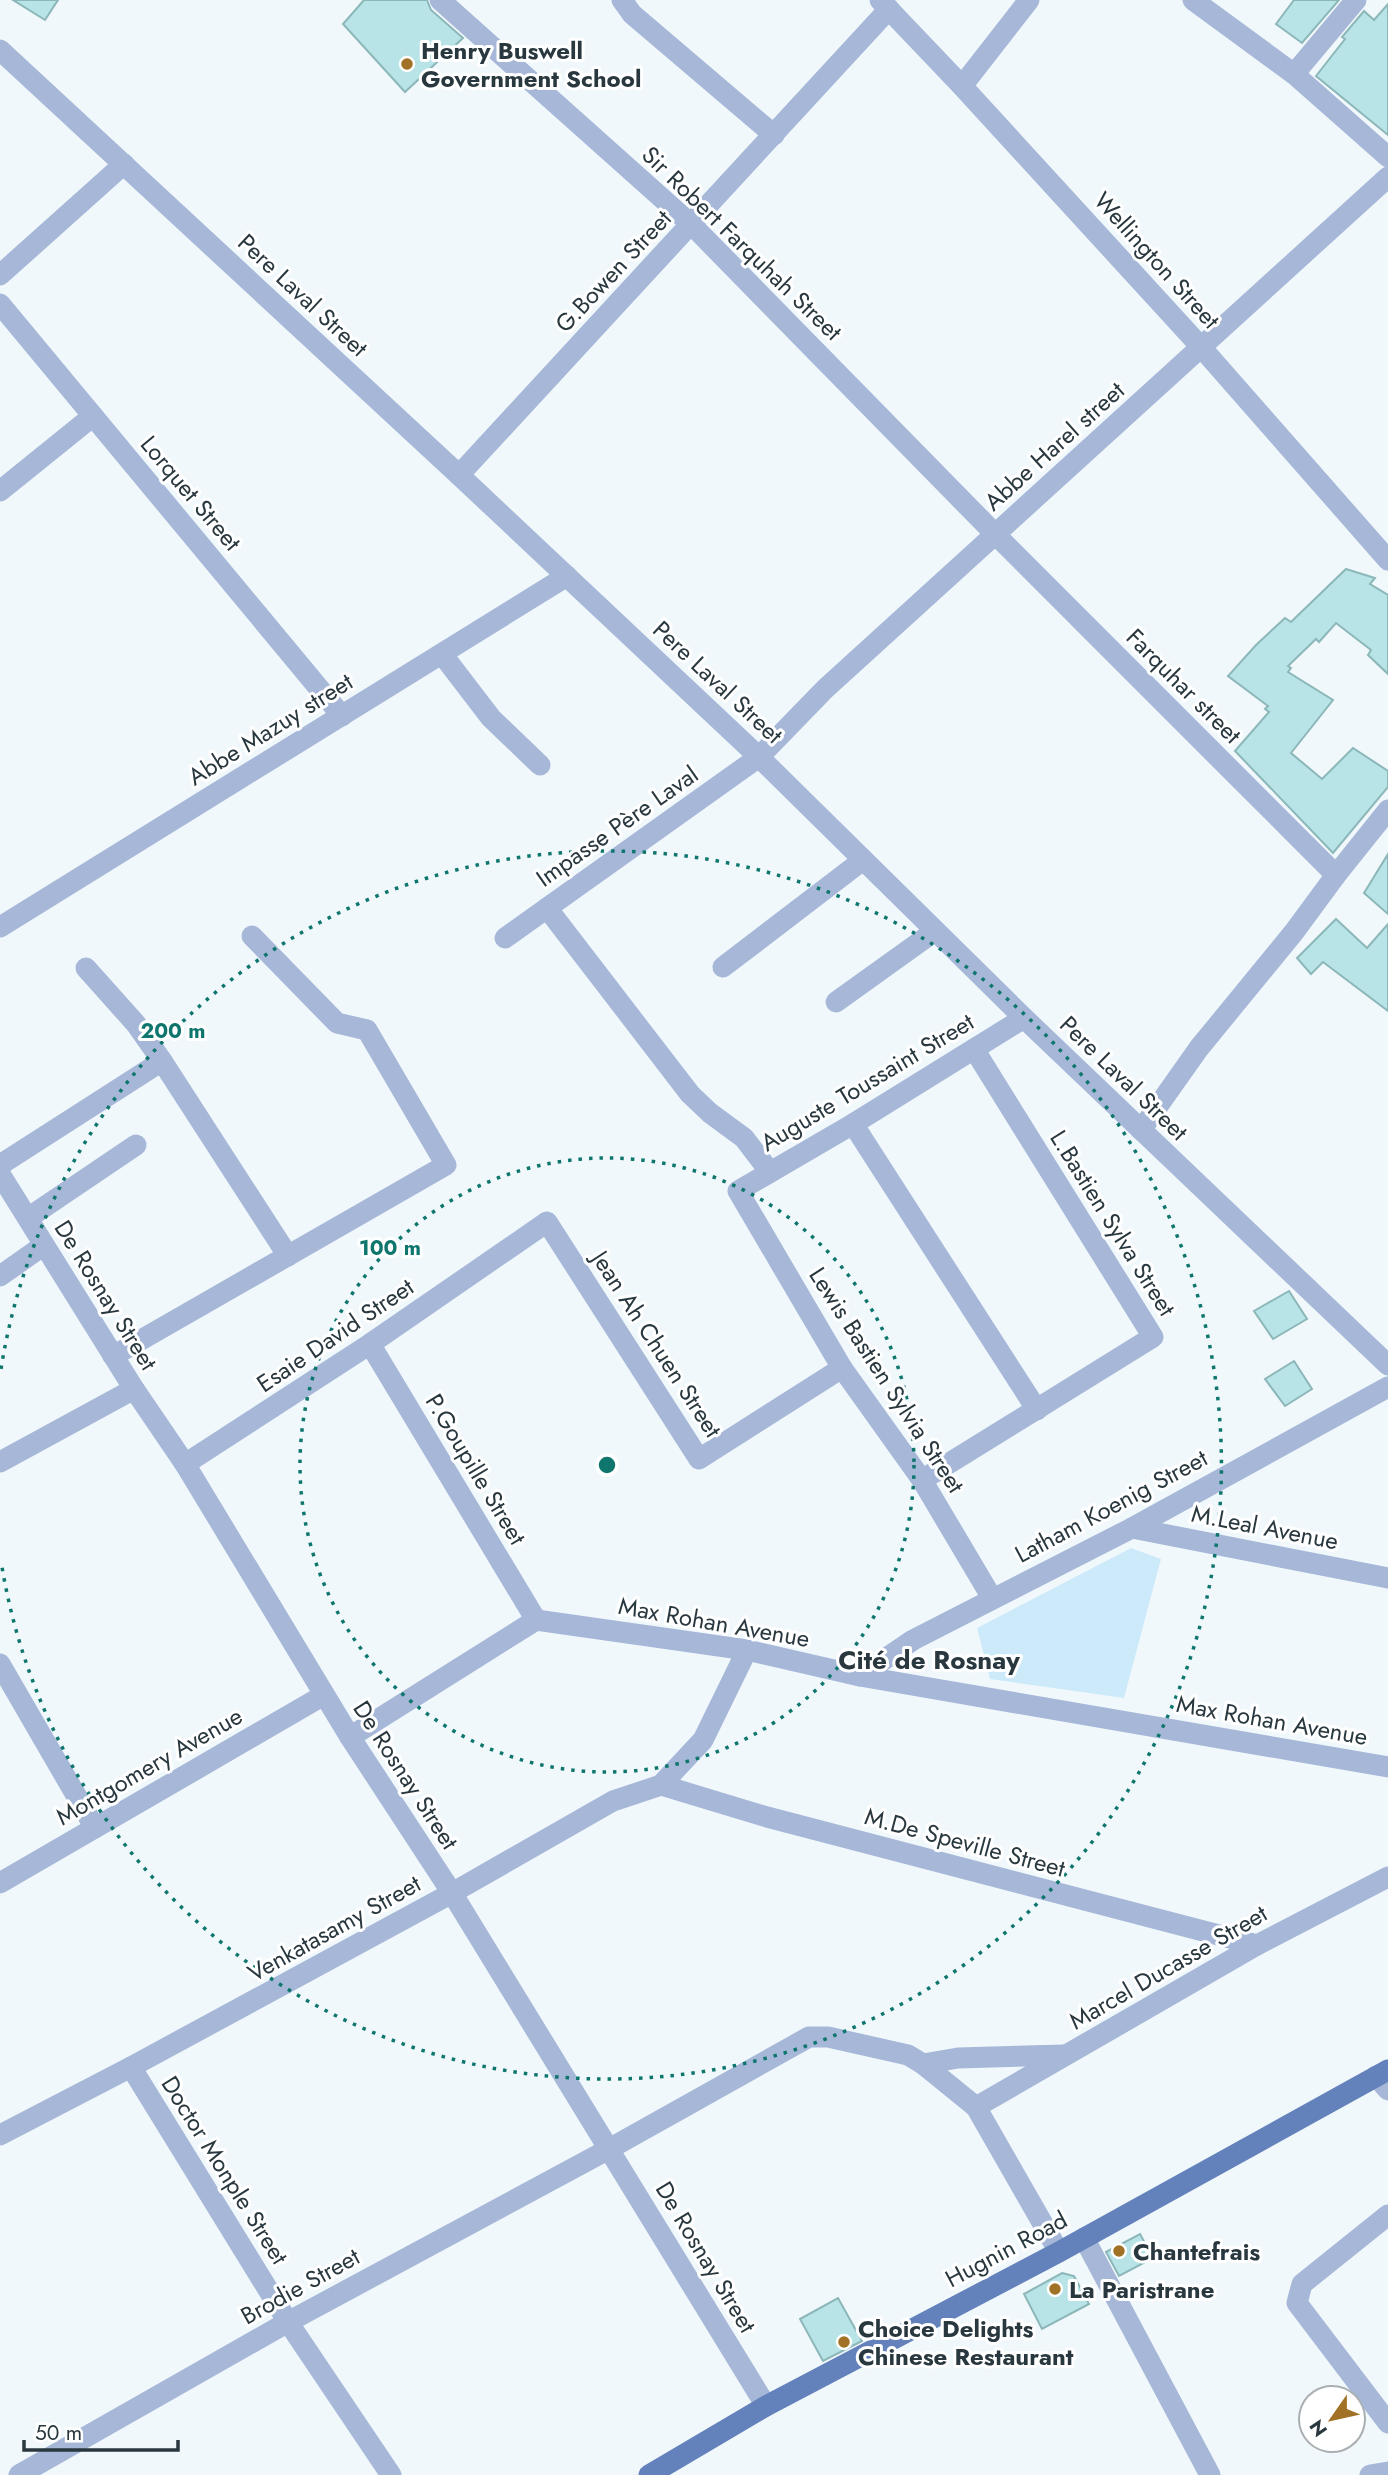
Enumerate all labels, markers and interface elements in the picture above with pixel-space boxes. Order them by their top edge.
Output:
place label: Henry Buswell Government School [421,33,641,96]
marker: Henry Buswell Government School [399,56,415,72]
street label: Sir Robert Farquhah Street [634,138,850,348]
street label: Wellington Street [1086,184,1228,336]
street label: G.Bowen Street [547,202,679,340]
street label: Pere Laval Street [230,225,376,365]
street label: Abbe Harel street [976,373,1132,519]
street label: Lorquet Street [132,428,250,558]
street label: Pere Laval Street [645,612,791,752]
street label: Farquhar street [1118,620,1250,752]
street label: Abbe Mazuy street [181,664,359,794]
street label: Impasse Père Laval [529,757,705,895]
street label: Auguste Toussaint Street [754,1004,981,1160]
street label: Pere Laval Street [1052,1008,1196,1149]
text: 200 m [140,1016,206,1046]
street label: L.Bastien Sylva Street [1042,1123,1184,1323]
street label: De Rosnay Street [46,1213,166,1377]
text: 100 m [359,1233,421,1263]
street label: Jean Ah Chuen Street [582,1241,731,1444]
street label: Lewis Bastien Sylvia Street [801,1260,973,1500]
street label: Esaie David Street [249,1269,421,1401]
street label: P.Goupille Street [417,1387,535,1551]
street label: Latham Koenig Street [1009,1440,1214,1572]
centre of rings [595,1453,619,1477]
street label: M.Leal Avenue [1189,1496,1341,1558]
street label: Max Rohan Avenue [616,1588,812,1656]
district label: Cité de Rosnay [838,1641,1020,1679]
street label: Max Rohan Avenue [1174,1686,1370,1754]
street label: De Rosnay Street [345,1694,467,1856]
street label: Montgomery Avenue [49,1698,249,1834]
street label: M.De Speville Street [861,1798,1069,1886]
street label: Venkatasamy Street [241,1866,427,1990]
street label: Marcel Ducasse Street [1062,1896,1274,2038]
street label: Doctor Monple Street [153,2069,297,2271]
street label: De Rosnay Street [647,2175,765,2340]
street label: Hugnin Road [939,2202,1073,2296]
place label: Chantefrais [1133,2234,1260,2269]
street label: Brodie Street [234,2239,366,2333]
marker: Chantefrais [1111,2243,1127,2259]
place label: La Paristrane [1069,2272,1214,2307]
marker: La Paristrane [1047,2281,1063,2297]
place label: Choice Delights Chinese Restaurant [858,2311,1074,2374]
marker: Choice Delights Chinese Restaurant [836,2334,852,2350]
north arrow [1297,2384,1367,2454]
scale bar [24,2408,178,2452]
text: N [1303,2414,1334,2442]
text: 50 m [35,2418,82,2448]

